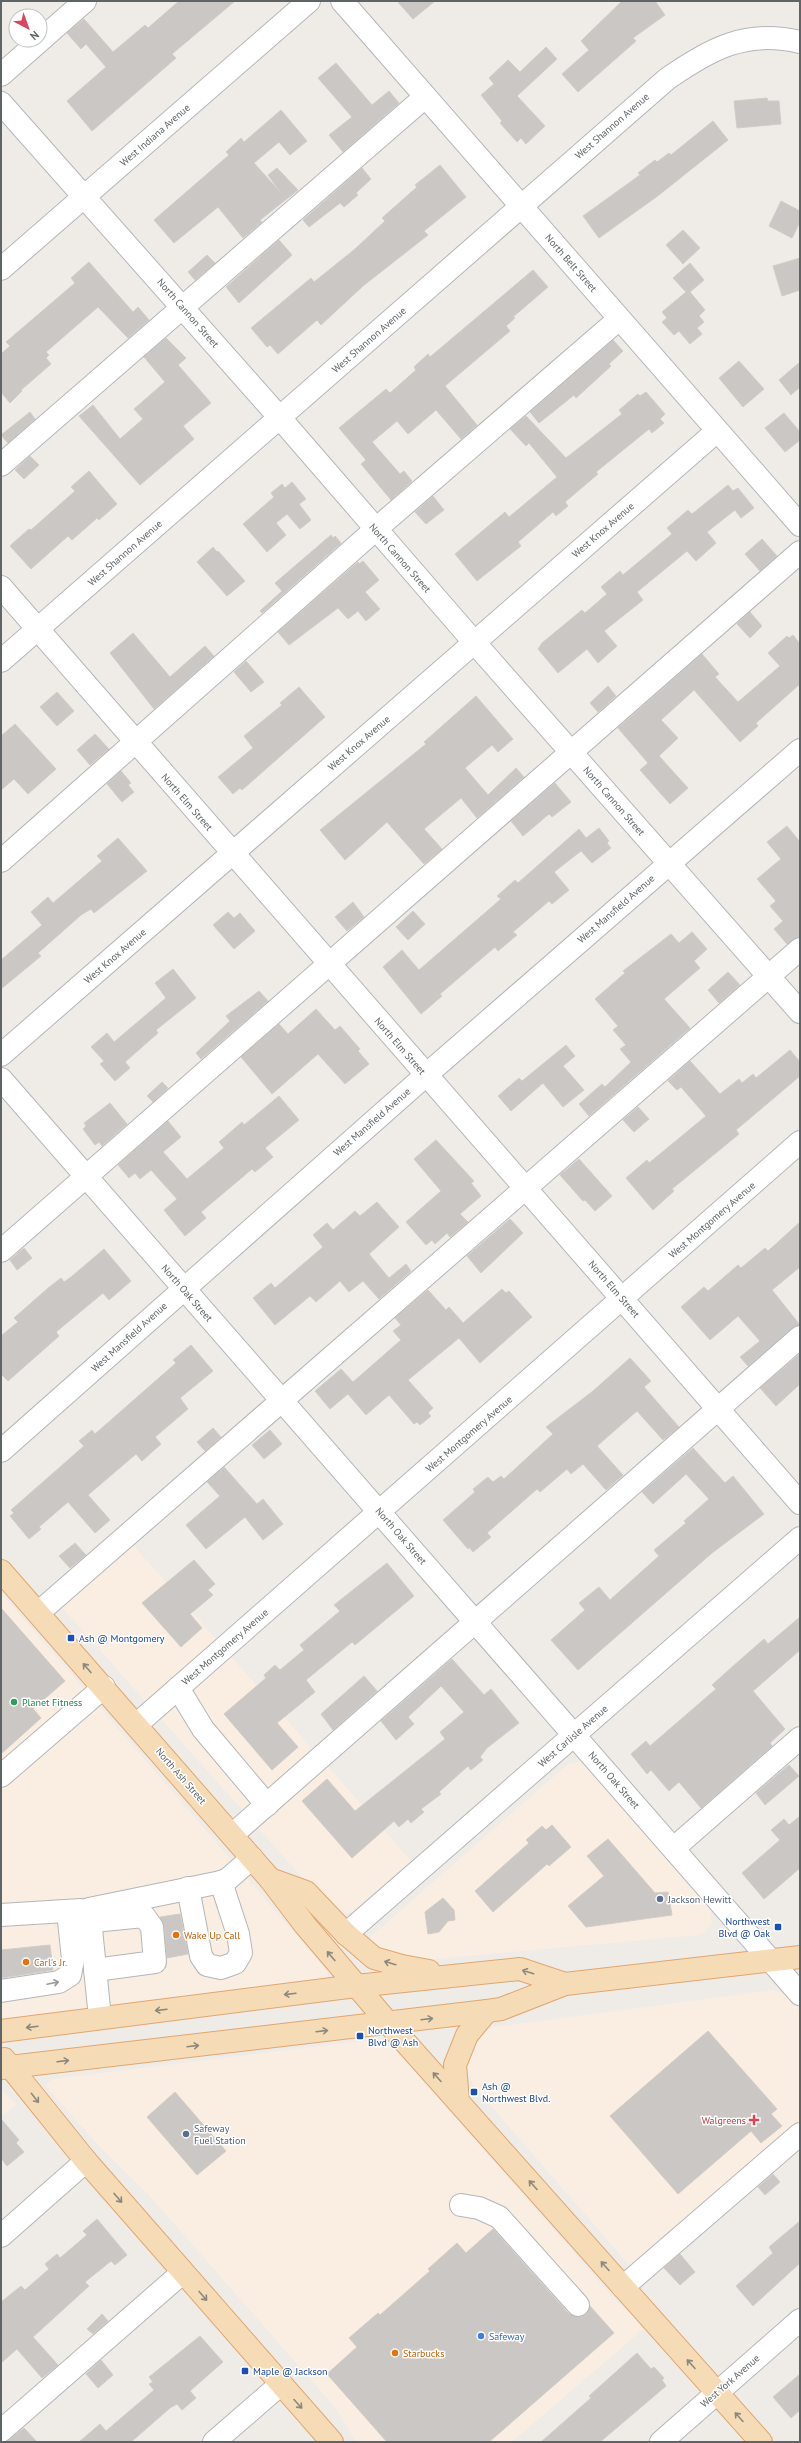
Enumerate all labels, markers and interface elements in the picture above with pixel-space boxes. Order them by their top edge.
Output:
north arrow [8,8,48,48]
text: N [27,28,42,43]
street label: West Shannon Avenue [572,90,652,162]
street label: West Indiana Avenue [117,101,193,169]
street label: North Belt Street [542,231,600,295]
street label: North Cannon Street [154,276,222,351]
street label: West Shannon Avenue [329,304,409,376]
street label: West Knox Avenue [569,499,637,561]
street label: West Shannon Avenue [85,517,165,589]
street label: North Cannon Street [366,521,434,596]
street label: West Knox Avenue [325,712,393,774]
street label: North Cannon Street [580,764,648,839]
street label: North Elm Street [158,771,216,834]
street label: West Mansfield Avenue [575,872,657,946]
street label: West Knox Avenue [81,925,149,987]
street label: North Elm Street [371,1015,429,1078]
street label: West Mansfield Avenue [331,1085,413,1159]
street label: West Montgomery Avenue [666,1179,758,1261]
street label: North Elm Street [585,1258,643,1321]
street label: North Oak Street [159,1262,216,1325]
street label: West Mansfield Avenue [88,1299,170,1375]
street label: West Montgomery Avenue [423,1393,515,1475]
street label: North Oak Street [373,1505,430,1568]
street label: West Montgomery Avenue [179,1606,271,1688]
place label: Ash @ Montgomery [79,1632,165,1645]
marker: Ash @ Montgomery [66,1633,76,1643]
one-way arrow [82,1663,91,1674]
place label: Planet Fitness [22,1696,82,1709]
marker: Planet Fitness [9,1697,19,1707]
street label: West Carlisle Avenue [535,1702,611,1770]
street label: North Ash Street [153,1745,210,1807]
street label: North Oak Street [586,1749,643,1812]
place label: Jackson Hewitt [667,1893,732,1906]
marker: Jackson Hewitt [655,1894,665,1904]
place label: Northwest Blvd @ Oak [718,1915,771,1940]
marker: Northwest Blvd @ Oak [773,1922,783,1932]
place label: Wake Up Call [184,1929,240,1942]
marker: Wake Up Call [171,1930,181,1940]
one-way arrow [327,1951,336,1961]
place label: Carl's Jr. [34,1956,67,1969]
marker: Carl's Jr. [21,1957,31,1967]
one-way arrow [384,1959,397,1966]
one-way arrow [522,1968,535,1975]
one-way arrow [46,1978,59,1986]
one-way arrow [284,1990,297,1998]
one-way arrow [155,2006,168,2014]
one-way arrow [421,2015,434,2023]
one-way arrow [26,2023,39,2031]
place label: Northwest Blvd @ Ash [368,2024,418,2049]
one-way arrow [315,2027,328,2035]
marker: Northwest Blvd @ Ash [355,2031,365,2041]
one-way arrow [186,2042,199,2050]
one-way arrow [56,2057,69,2065]
one-way arrow [432,2072,442,2082]
place label: Ash @ Northwest Blvd. [482,2080,550,2105]
marker: Ash @ Northwest Blvd. [469,2087,479,2097]
one-way arrow [31,2092,39,2103]
place label: Walgreens [702,2114,746,2127]
marker: Walgreens [749,2115,759,2125]
place label: Safeway Fuel Station [194,2122,246,2147]
marker: Safeway Fuel Station [181,2129,191,2139]
one-way arrow [528,2180,537,2190]
one-way arrow [113,2193,122,2203]
one-way arrow [601,2262,610,2272]
one-way arrow [198,2291,208,2301]
place label: Safeway [489,2330,525,2343]
marker: Safeway [476,2331,486,2341]
place label: Starbucks [403,2347,444,2360]
marker: Starbucks [390,2348,400,2358]
street label: West York Avenue [698,2352,762,2410]
one-way arrow [687,2358,696,2369]
place label: Maple @ Jackson [253,2365,327,2378]
marker: Maple @ Jackson [240,2366,250,2376]
one-way arrow [294,2399,303,2409]
one-way arrow [735,2413,744,2423]

